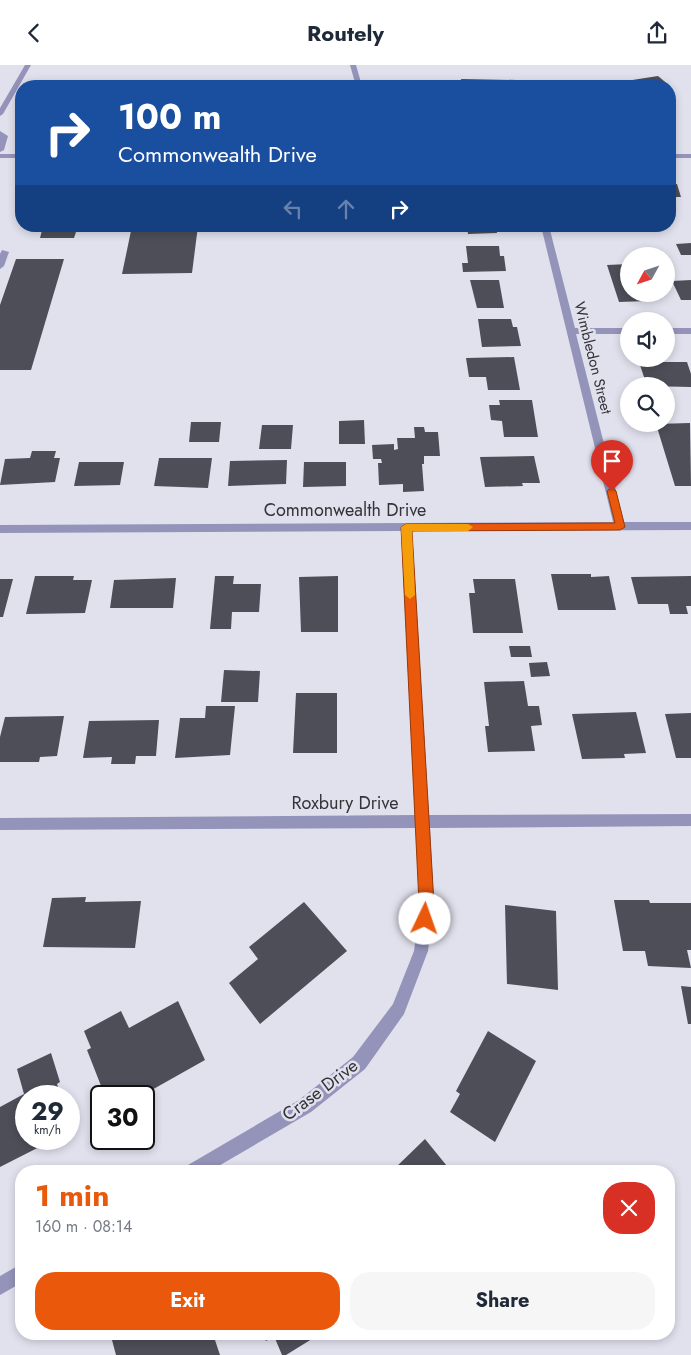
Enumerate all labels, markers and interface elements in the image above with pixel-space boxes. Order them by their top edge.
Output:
text: Routely [307,17,384,49]
icon: back [20,19,48,47]
icon: share [643,19,671,47]
text: 100 m [118,92,221,142]
icon: right [35,100,100,165]
text: Commonwealth Drive [118,138,317,170]
icon: left [279,195,307,223]
icon: ahead [332,195,360,223]
icon: right [385,195,413,223]
north arrow [620,247,675,303]
map controls [620,247,675,432]
street label: Wimbledon Street [568,300,618,417]
button: sound [620,312,675,367]
button: search [620,377,675,432]
pin [591,440,633,491]
icon: arrive [598,447,626,475]
street label: Commonwealth Drive [264,497,426,523]
street label: Roxbury Drive [292,790,398,816]
position arrow [398,892,450,944]
street label: Crase Drive [277,1053,363,1127]
speed limit sign: 30 [90,1085,155,1150]
text: 29 [31,1093,64,1129]
text: km/h [34,1121,61,1139]
text: 1 min [35,1174,109,1217]
button: close [603,1182,655,1234]
text: 160 m · 08:14 [35,1215,132,1238]
button: Exit [35,1272,340,1330]
button: Share [350,1272,655,1330]

